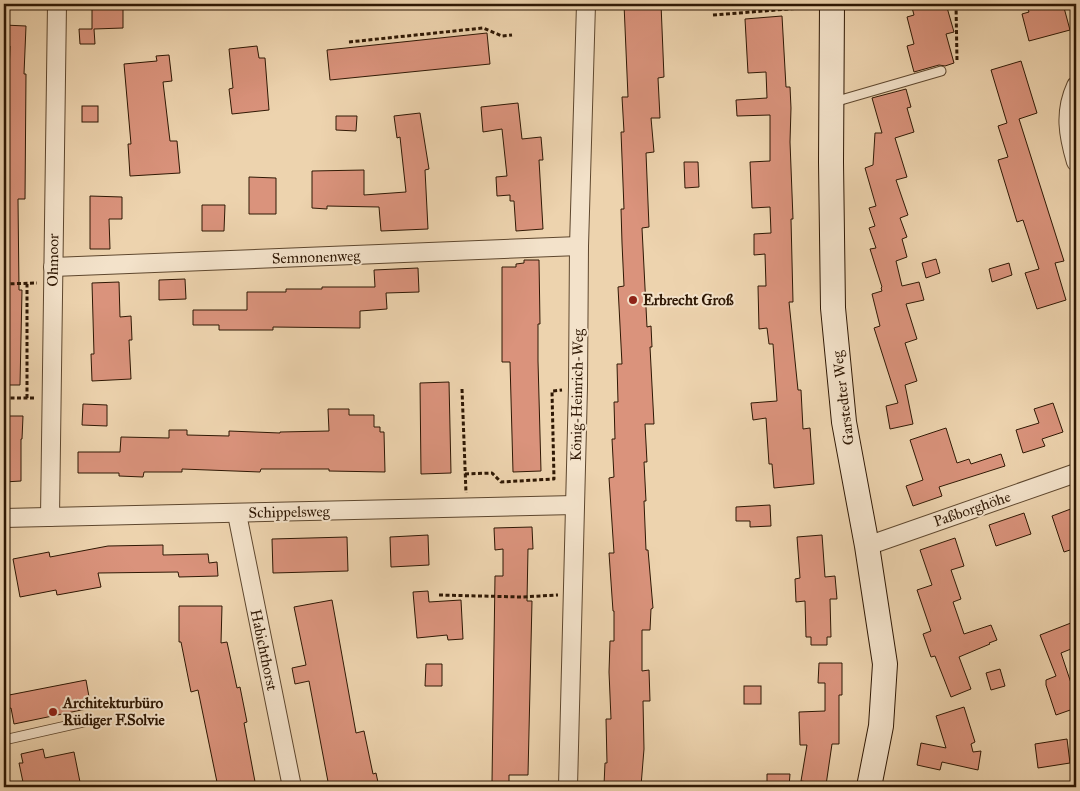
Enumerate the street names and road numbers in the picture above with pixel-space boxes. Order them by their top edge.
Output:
street label: Ohmoor [44,233,62,287]
street label: Semnonenweg [271,246,362,268]
street label: König-Heinrich-Weg [567,328,587,461]
street label: Garstedter Weg [828,349,858,446]
street label: Paßborghöhe [931,487,1013,531]
street label: Schippelsweg [248,502,331,522]
street label: Habichthorst [247,608,282,693]

